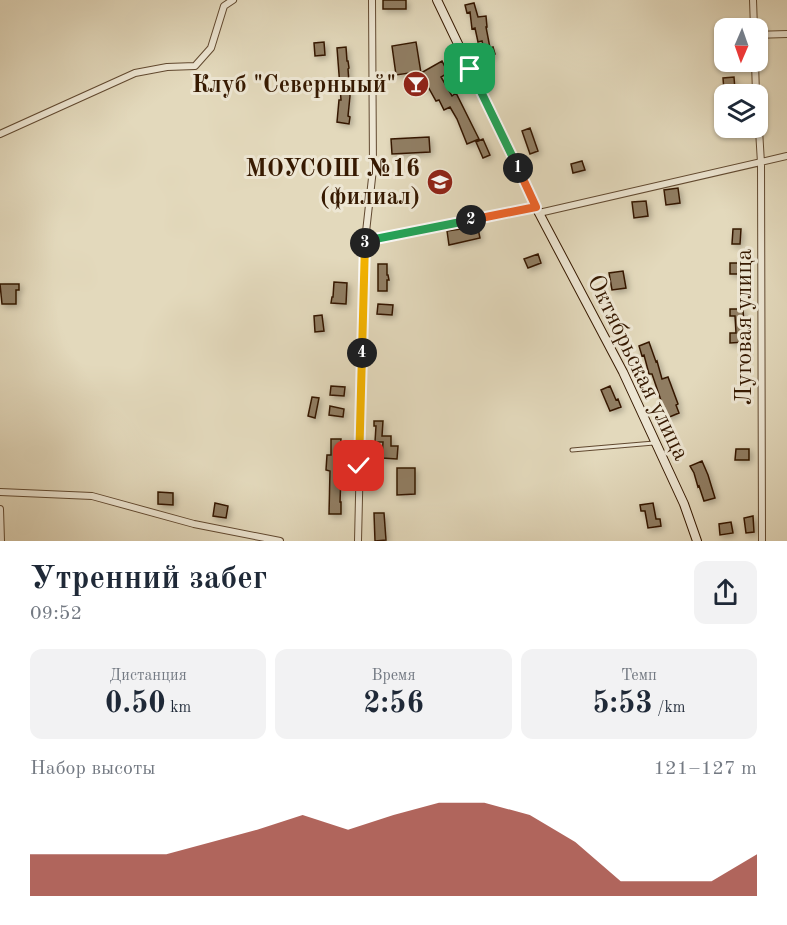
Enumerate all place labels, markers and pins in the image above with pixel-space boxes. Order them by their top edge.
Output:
pin [444,43,495,94]
bar icon: Клуб "Северныый" [401,69,431,99]
place label: Клуб "Северныый" [192,74,396,98]
pin: 1 [503,153,533,183]
place label: МОУСОШ №16 (филиал) [245,158,420,210]
school or university icon: МОУСОШ №16 (филиал) [425,167,455,197]
pin: 2 [456,205,486,235]
pin: 3 [350,228,380,258]
pin: 4 [347,338,377,368]
pin [333,440,384,491]

